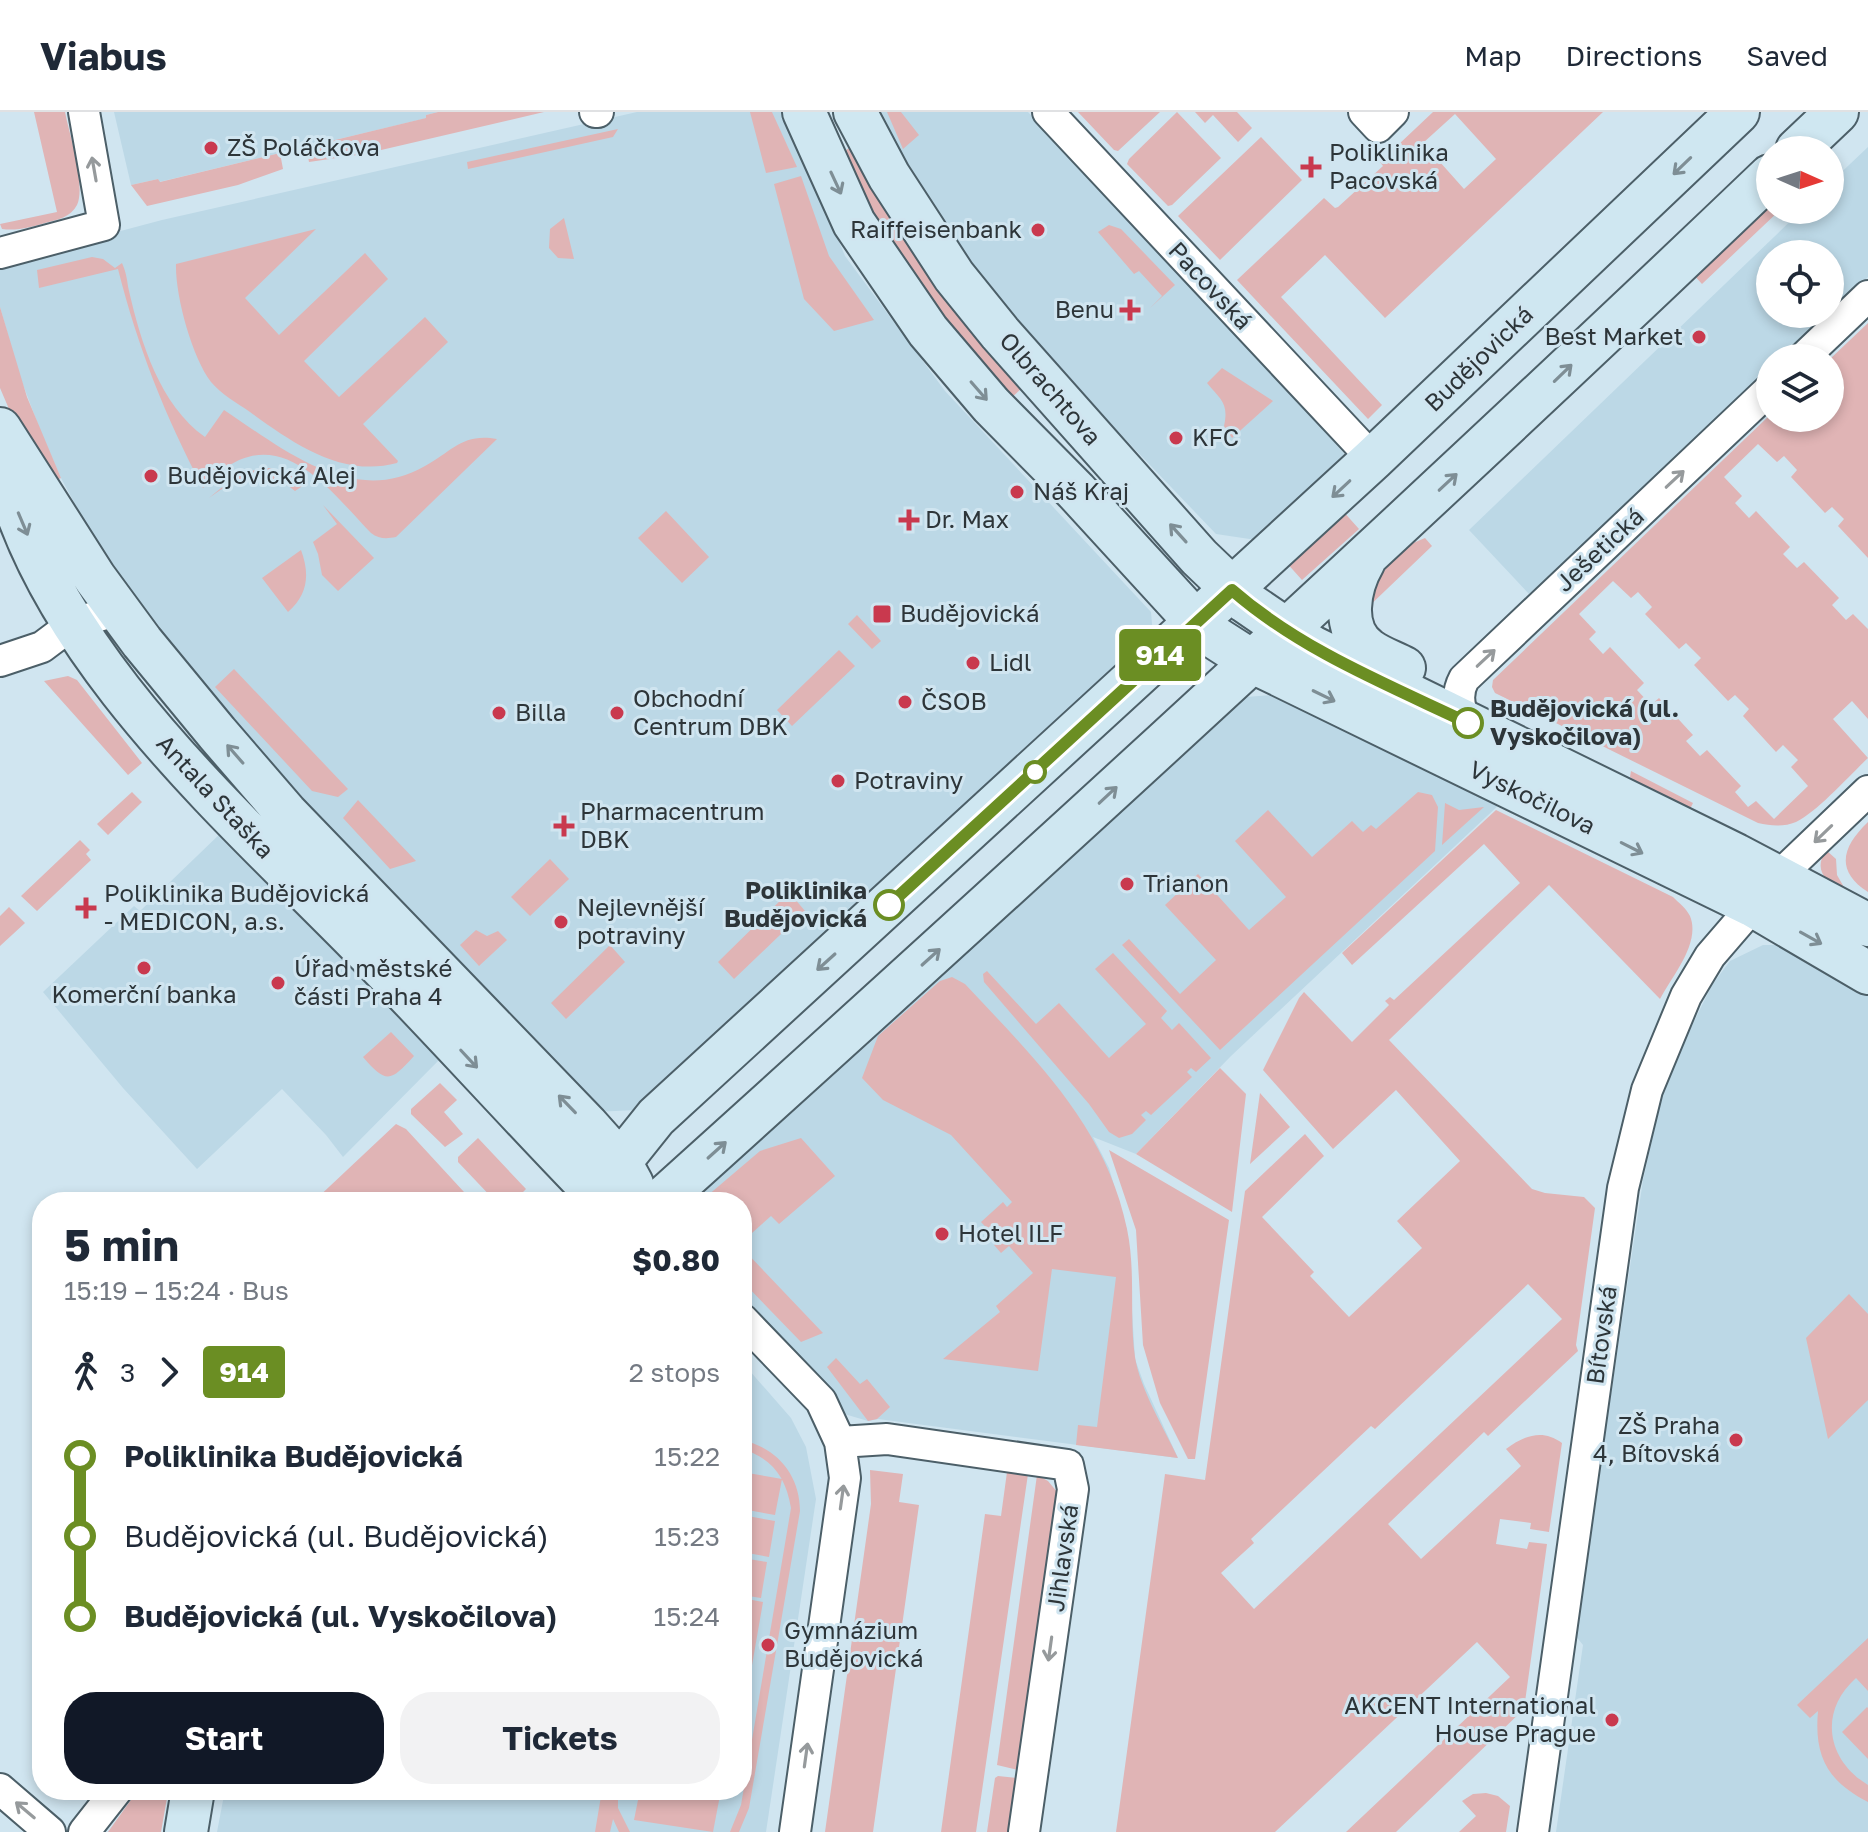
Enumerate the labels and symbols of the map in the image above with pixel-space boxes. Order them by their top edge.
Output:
place label: ZŠ Poláčkova [227,132,380,161]
north arrow [1756,136,1844,224]
place label: Poliklinika Pacovská [1329,137,1449,194]
marker: ZŠ Poláčkova [202,139,220,157]
one-way arrow [86,156,101,182]
marker: Poliklinika Pacovská [1300,156,1322,178]
one-way arrow [1672,156,1692,175]
one-way arrow [829,171,844,195]
place label: Raiffeisenbank [850,214,1022,243]
marker: Raiffeisenbank [1029,221,1047,239]
street label: Pacovská [1163,235,1259,335]
place label: Benu [1055,294,1114,323]
street label: Budějovická [1418,299,1538,417]
marker: Benu [1121,301,1139,319]
place label: Best Market [1545,321,1683,350]
street label: Olbrachtova [994,326,1108,450]
marker: Best Market [1690,328,1708,346]
one-way arrow [1553,364,1573,383]
one-way arrow [969,380,987,400]
place label: KFC [1192,422,1239,451]
marker: KFC [1167,429,1185,447]
place label: Budějovická Alej [167,460,356,489]
marker: Budějovická Alej [142,467,160,485]
one-way arrow [1665,470,1685,489]
one-way arrow [1438,473,1458,491]
place label: Náš Kraj [1033,476,1129,505]
one-way arrow [1331,479,1351,498]
marker: Náš Kraj [1008,483,1026,501]
street label: Ješetická [1549,501,1649,597]
place label: Dr. Max [925,504,1009,533]
one-way arrow [16,511,31,535]
marker: Dr. Max [900,511,918,529]
one-way arrow [1169,524,1187,544]
place label: Budějovická [900,598,1039,627]
marker: Budějovická [871,603,893,625]
line badge: 914 [1114,629,1206,681]
place label: Lidl [989,647,1032,676]
one-way arrow [1476,649,1495,668]
marker: Lidl [964,654,982,672]
place label: Obchodní Centrum DBK [633,683,788,740]
place label: ČSOB [921,686,987,715]
one-way arrow [1311,689,1335,704]
marker: ČSOB [896,693,914,711]
place label: Budějovická (ul. Vyskočilova) [1490,693,1679,750]
place label: Billa [515,697,566,726]
marker: Billa [490,704,508,722]
marker: Obchodní Centrum DBK [608,704,626,722]
marker: Budějovická (ul. Vyskočilova) [1453,708,1483,738]
street label: Antala Staška [151,728,281,864]
one-way arrow [226,744,244,764]
street label: Vyskočilova [1465,754,1601,840]
unlabelled marker [1024,761,1046,783]
place label: Potraviny [854,765,963,794]
marker: Potraviny [829,772,847,790]
one-way arrow [1098,785,1118,804]
place label: Pharmacentrum DBK [580,796,764,853]
marker: Pharmacentrum DBK [555,817,573,835]
one-way arrow [1813,824,1833,843]
one-way arrow [1620,841,1644,856]
place label: Trianon [1143,868,1229,897]
place label: Poliklinika Budějovická [724,875,867,932]
marker: Trianon [1118,875,1136,893]
place label: Poliklinika Budějovická - MEDICON, a.s. [104,878,369,935]
marker: Poliklinika Budějovická [874,890,904,920]
place label: Nejlevnější potraviny [577,892,706,949]
marker: Poliklinika Budějovická - MEDICON, a.s. [75,897,97,919]
marker: Nejlevnější potraviny [552,913,570,931]
one-way arrow [1799,930,1822,946]
one-way arrow [921,948,941,966]
place label: Úřad městské části Praha 4 [294,953,452,1010]
one-way arrow [816,953,836,971]
marker: Komerční banka [135,959,153,977]
marker: Úřad městské části Praha 4 [269,974,287,992]
place label: Komerční banka [52,979,237,1008]
one-way arrow [459,1049,478,1068]
one-way arrow [558,1095,577,1114]
one-way arrow [707,1141,727,1159]
place label: Hotel ILF [958,1218,1063,1247]
marker: Hotel ILF [933,1225,951,1243]
street label: Bítovská [1579,1284,1622,1386]
place label: ZŠ Praha 4, Bítovská [1593,1410,1720,1467]
marker: ZŠ Praha 4, Bítovská [1727,1431,1745,1449]
one-way arrow [835,1485,850,1511]
street label: Jihlavská [1040,1502,1083,1613]
place label: Gymnázium Budějovická [784,1615,923,1672]
marker: Gymnázium Budějovická [759,1636,777,1654]
one-way arrow [1042,1636,1057,1661]
place label: AKCENT International House Prague [1344,1690,1596,1747]
marker: AKCENT International House Prague [1603,1711,1621,1729]
one-way arrow [799,1743,814,1768]
one-way arrow [16,1802,36,1820]

